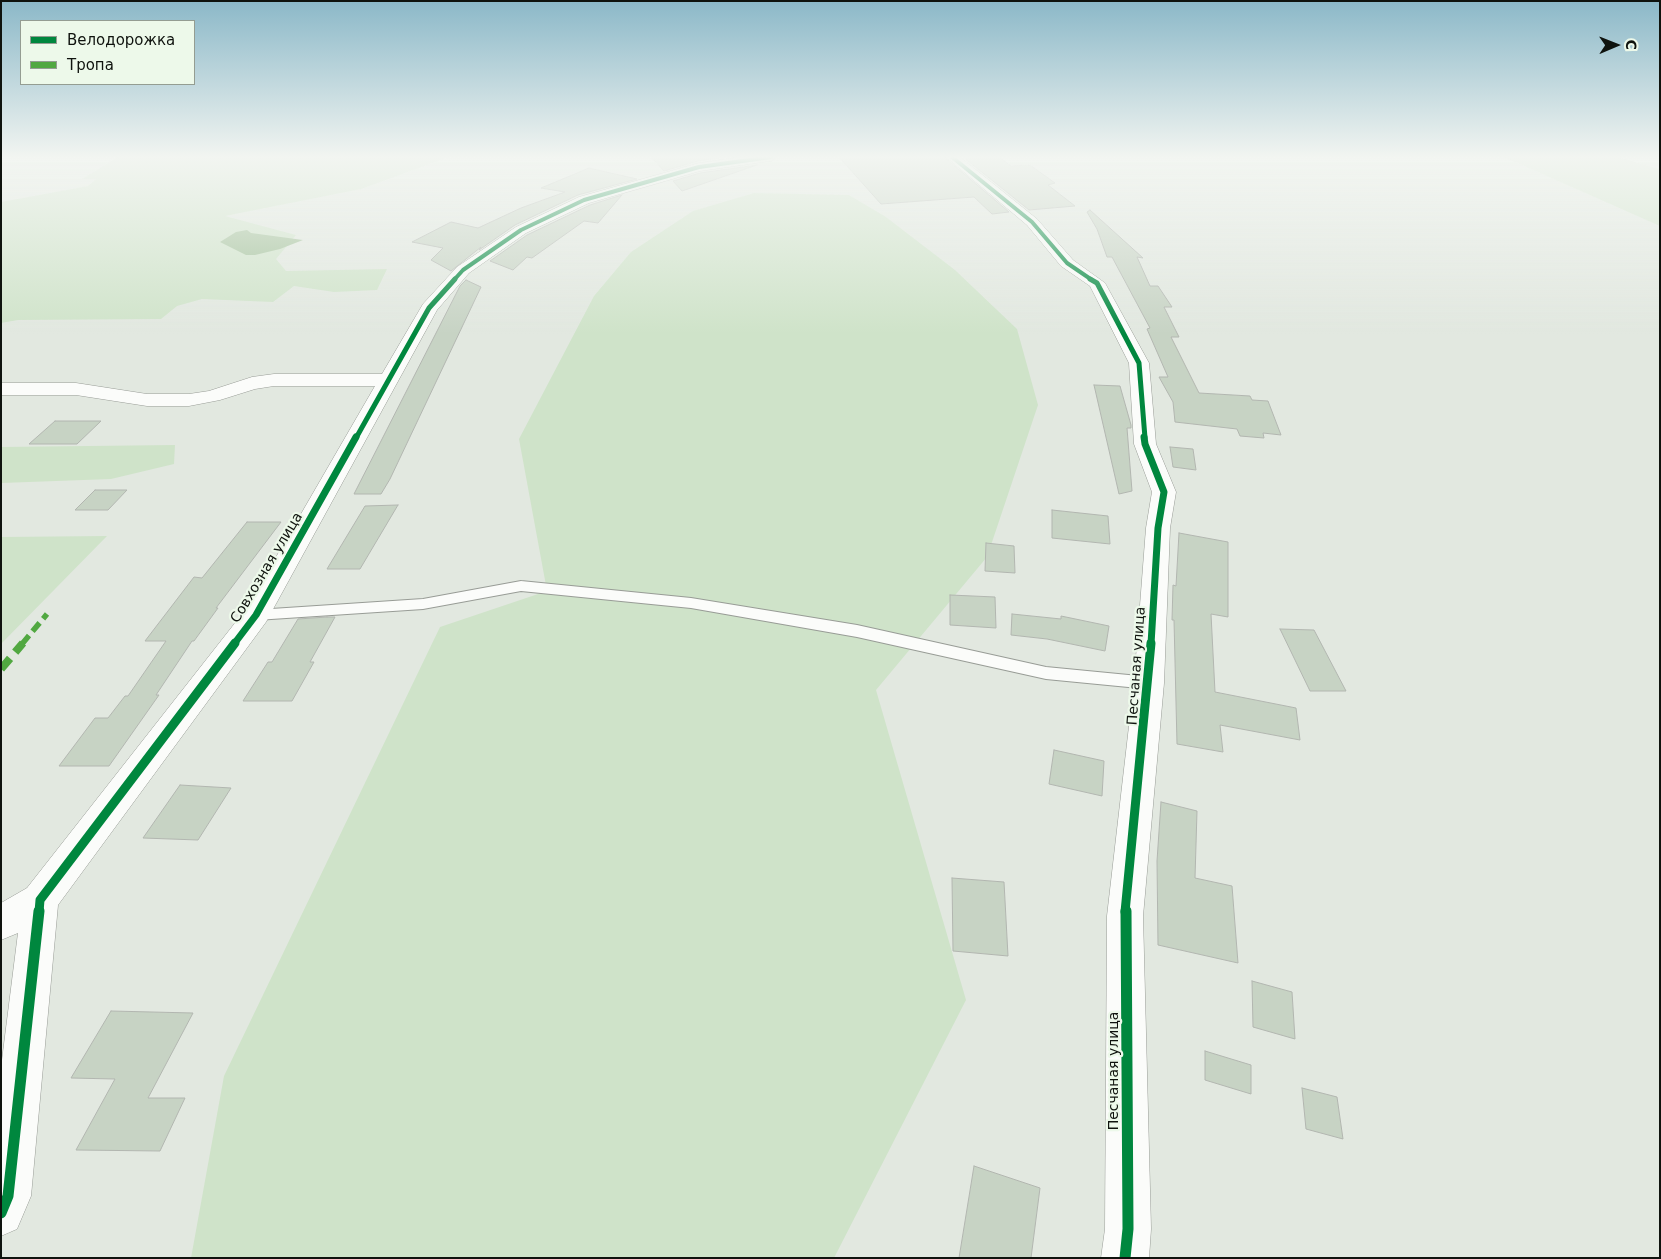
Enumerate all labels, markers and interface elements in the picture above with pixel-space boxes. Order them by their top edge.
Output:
legend [20,20,195,85]
north arrow [1591,20,1641,70]
text: Велодорожка [67,31,175,49]
text: С [1623,39,1639,50]
text: Тропа [67,56,114,74]
street label: Совхозная улица [227,510,307,626]
street label: Песчаная улица [1124,606,1150,726]
street label: Песчаная улица [1106,1012,1122,1130]

